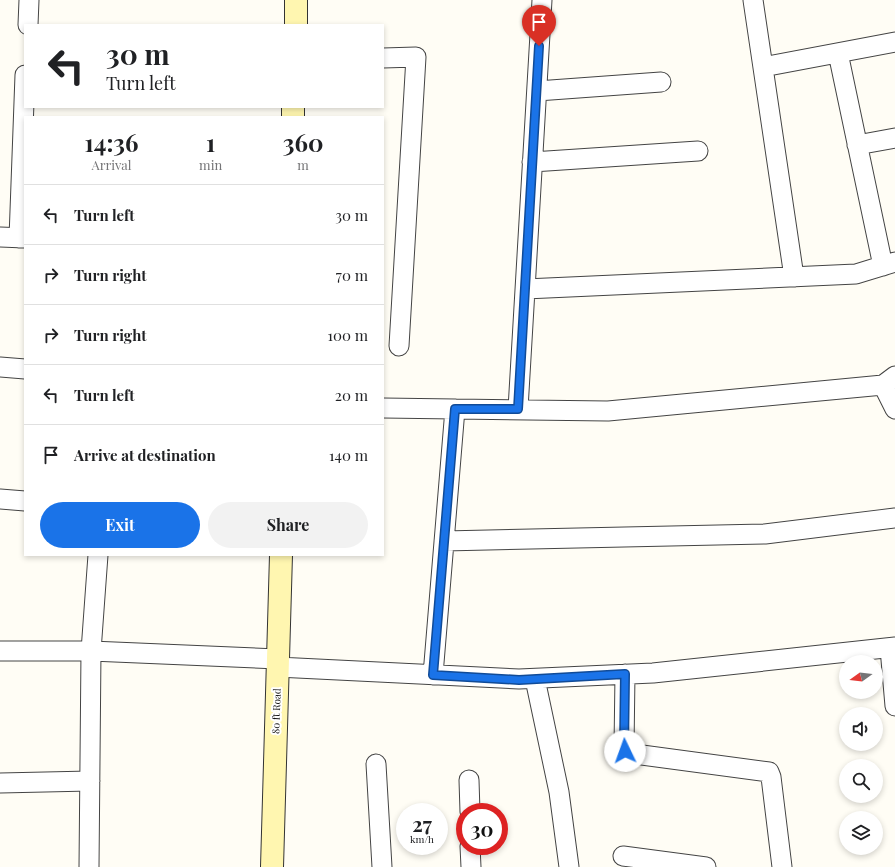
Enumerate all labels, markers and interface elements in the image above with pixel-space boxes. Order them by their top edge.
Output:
pin [522,5,556,46]
icon: arrive [528,11,550,33]
text: 30 m [106,35,170,72]
icon: left [40,40,92,92]
text: Turn left [106,71,176,95]
text: 14:36 [85,126,139,158]
text: 1 [206,126,215,158]
text: 360 [283,126,323,158]
text: Arrival [92,156,132,173]
text: min [199,156,222,173]
text: m [297,156,309,173]
icon: left [40,204,62,226]
text: Turn left [74,205,135,225]
text: 30 m [335,205,368,225]
icon: right [40,264,62,286]
text: Turn right [74,265,147,285]
text: 70 m [336,265,368,285]
icon: right [40,324,62,346]
text: Turn right [74,325,147,345]
text: 100 m [327,325,368,345]
icon: left [40,384,62,406]
text: Turn left [74,385,135,405]
text: 20 m [335,385,368,405]
icon: arrive [40,444,62,466]
text: Arrive at destination [74,445,216,465]
text: 140 m [329,445,368,465]
button: Exit [40,502,200,548]
button: Share [208,502,368,548]
north arrow [839,655,883,699]
map controls [839,655,883,855]
street label: 80 ft Road [268,688,284,734]
button: sound [839,707,883,751]
position arrow [604,730,646,772]
button: search [839,759,883,803]
speed limit sign: 30 [456,803,508,855]
text: 27 [412,810,432,837]
button: layers [839,811,883,855]
text: km/h [410,832,434,846]

